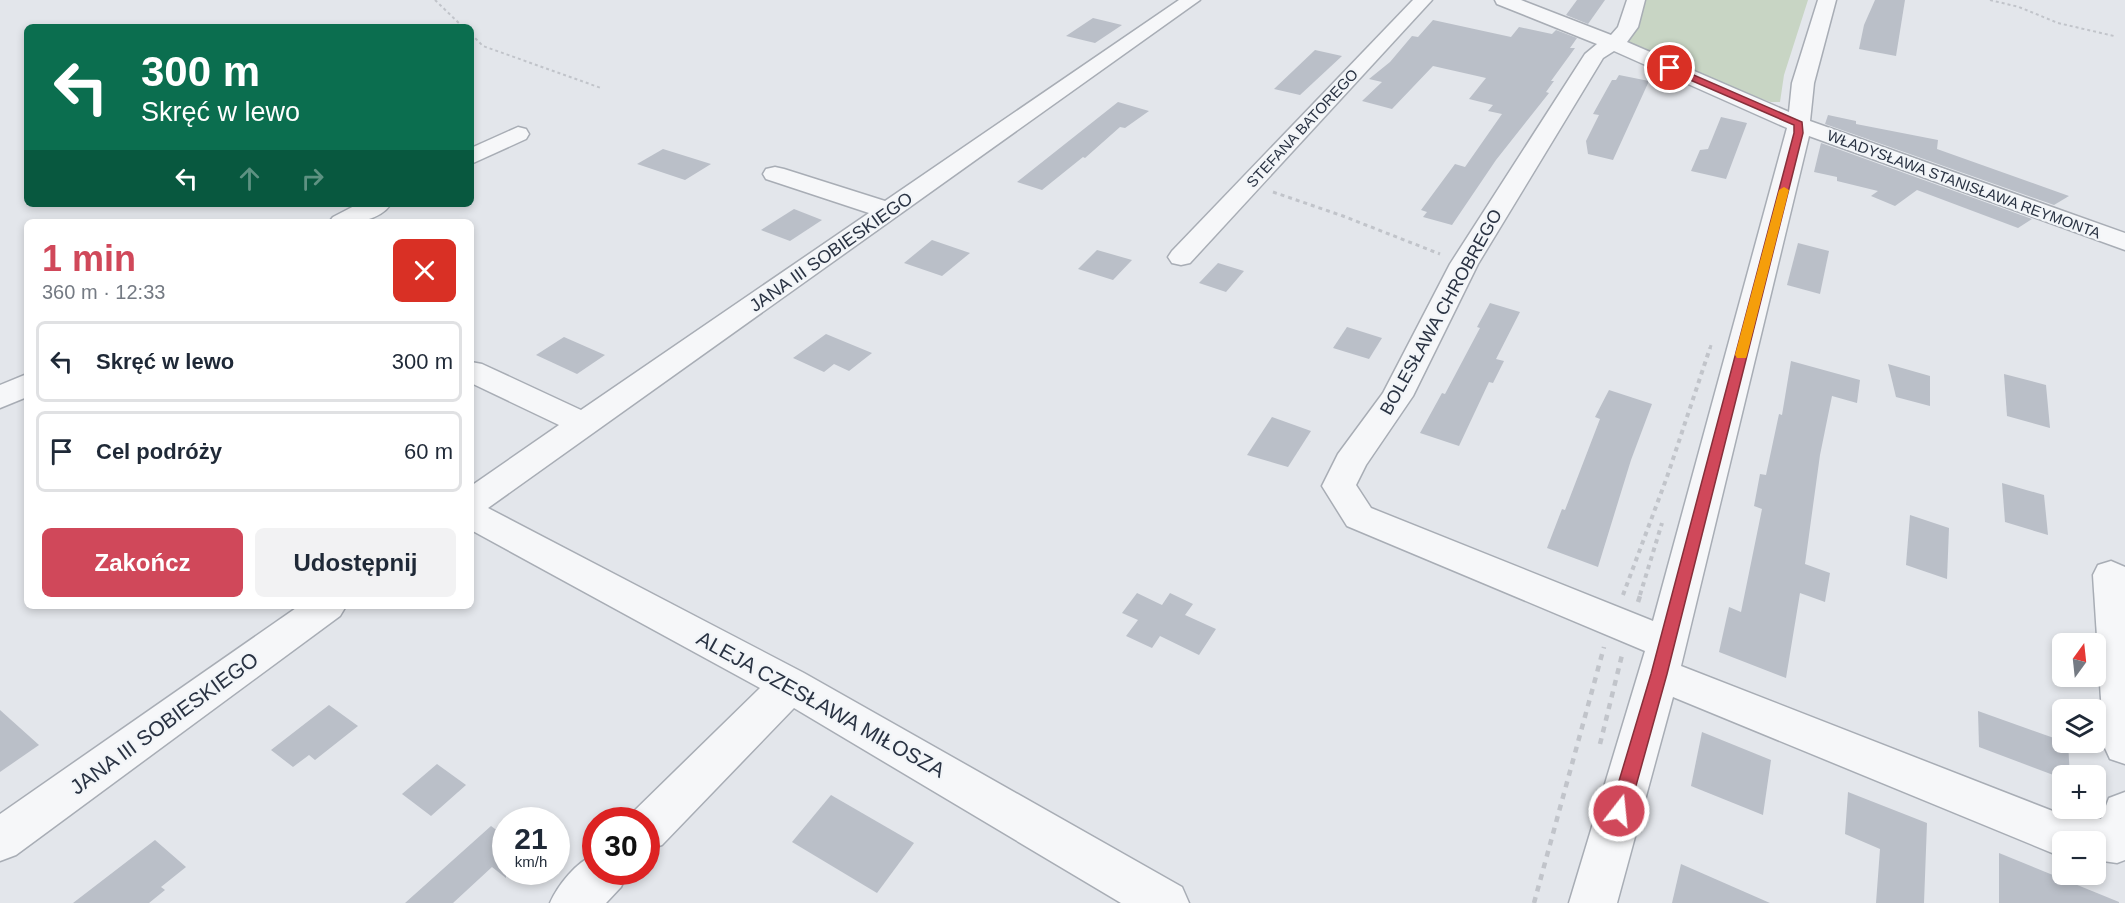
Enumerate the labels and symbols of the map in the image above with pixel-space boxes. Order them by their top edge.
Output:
pin [1644,42,1695,93]
street label: STEFANA BATOREGO [1243,65,1361,191]
street label: WŁADYSŁAWA STANISŁAWA REYMONTA [1825,126,2103,242]
street label: JANA III SOBIESKIEGO [746,188,916,316]
street label: BOLESŁAWA CHROBREGO [1376,206,1506,418]
street label: ALEJA CZESŁAWA MIŁOSZA [693,626,949,782]
north arrow [2052,633,2106,687]
street label: JANA III SOBIESKIEGO [66,647,262,799]
position arrow [1587,779,1651,843]
speed limit sign: 30 [582,807,660,885]

